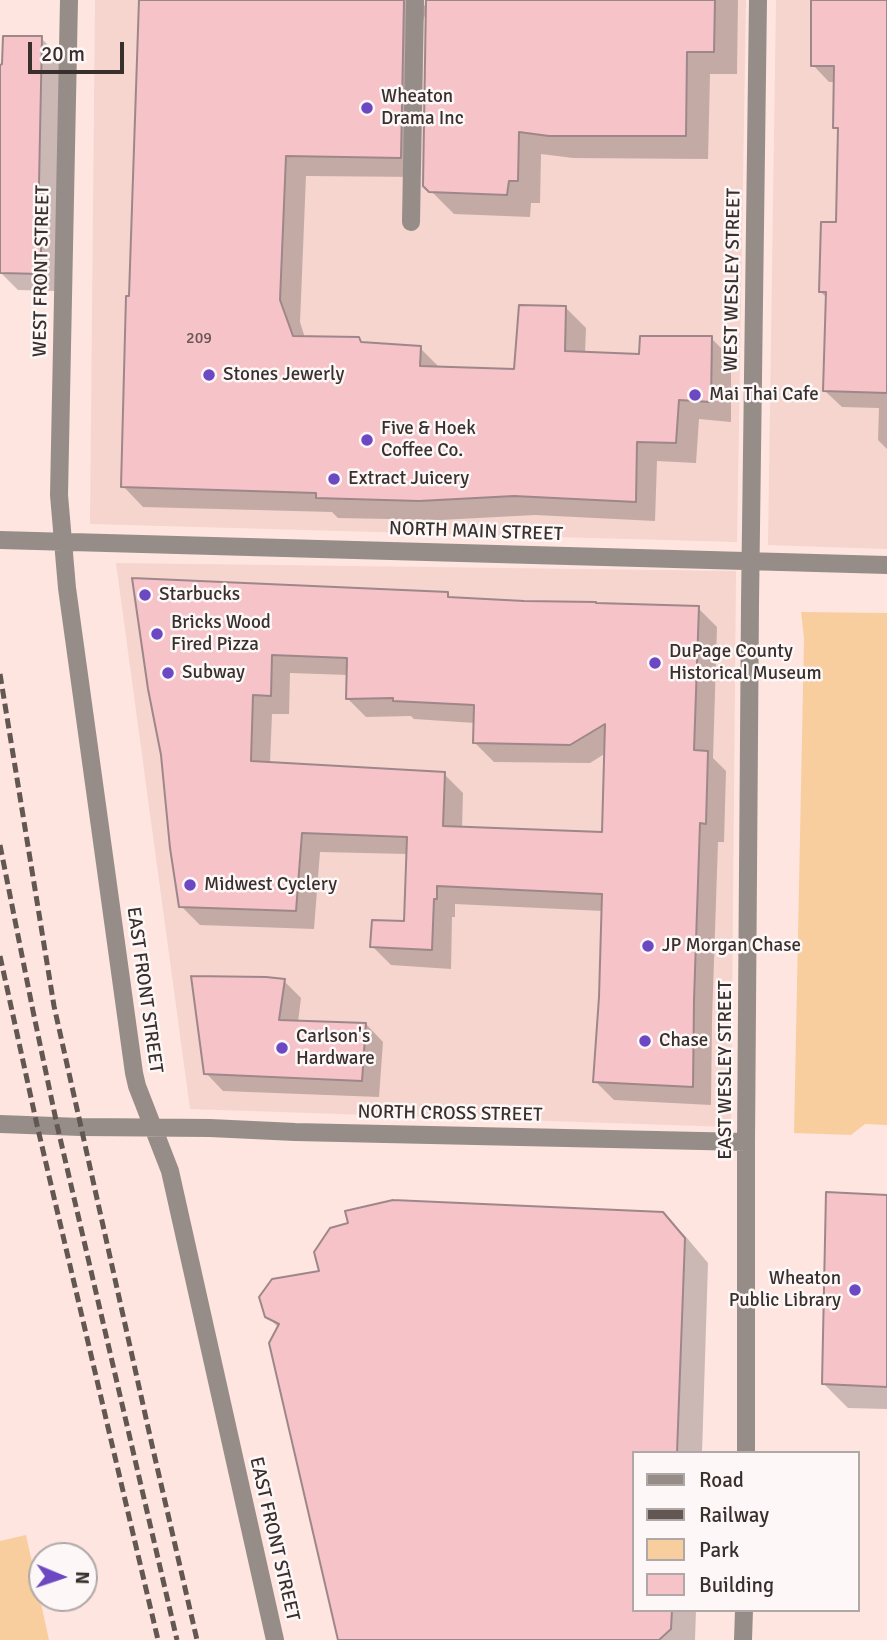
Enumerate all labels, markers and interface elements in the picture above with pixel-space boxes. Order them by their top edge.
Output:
scale bar [32,28,128,72]
text: 20 m [41,41,85,67]
place label: Wheaton Drama Inc [381,86,464,130]
marker: Wheaton Drama Inc [359,100,375,116]
street label: WEST FRONT STREET [29,185,55,357]
street label: WEST WESLEY STREET [720,188,746,372]
house number: 209 [186,329,212,349]
place label: Stones Jewerly [223,364,344,386]
marker: Stones Jewerly [201,367,217,383]
place label: Mai Thai Cafe [709,384,819,406]
marker: Mai Thai Cafe [687,387,703,403]
place label: Five & Hoek Coffee Co. [381,418,476,462]
marker: Five & Hoek Coffee Co. [359,432,375,448]
place label: Extract Juicery [348,468,469,490]
marker: Extract Juicery [326,471,342,487]
street label: NORTH MAIN STREET [389,518,563,546]
place label: Starbucks [159,584,240,606]
marker: Starbucks [137,587,153,603]
place label: Bricks Wood Fired Pizza [171,612,271,656]
marker: Bricks Wood Fired Pizza [149,626,165,642]
place label: DuPage County Historical Museum [669,641,822,685]
marker: DuPage County Historical Museum [647,655,663,671]
place label: Subway [182,662,245,684]
marker: Subway [160,665,176,681]
place label: Midwest Cyclery [204,874,337,896]
marker: Midwest Cyclery [182,877,198,893]
street label: EAST FRONT STREET [121,905,167,1075]
place label: JP Morgan Chase [662,935,801,957]
marker: JP Morgan Chase [640,938,656,954]
street label: EAST WESLEY STREET [715,980,737,1160]
place label: Carlson's Hardware [296,1026,375,1070]
place label: Chase [659,1030,708,1052]
marker: Chase [637,1033,653,1049]
marker: Carlson's Hardware [274,1040,290,1056]
street label: NORTH CROSS STREET [357,1101,543,1127]
place label: Wheaton Public Library [729,1268,841,1312]
marker: Wheaton Public Library [847,1282,863,1298]
legend [632,1451,859,1612]
street label: EAST FRONT STREET [244,1455,304,1623]
text: Road [699,1467,744,1493]
text: Railway [699,1502,769,1528]
text: Park [699,1537,739,1563]
north arrow [28,1542,98,1612]
text: N [70,1571,94,1585]
text: Building [699,1572,774,1598]

